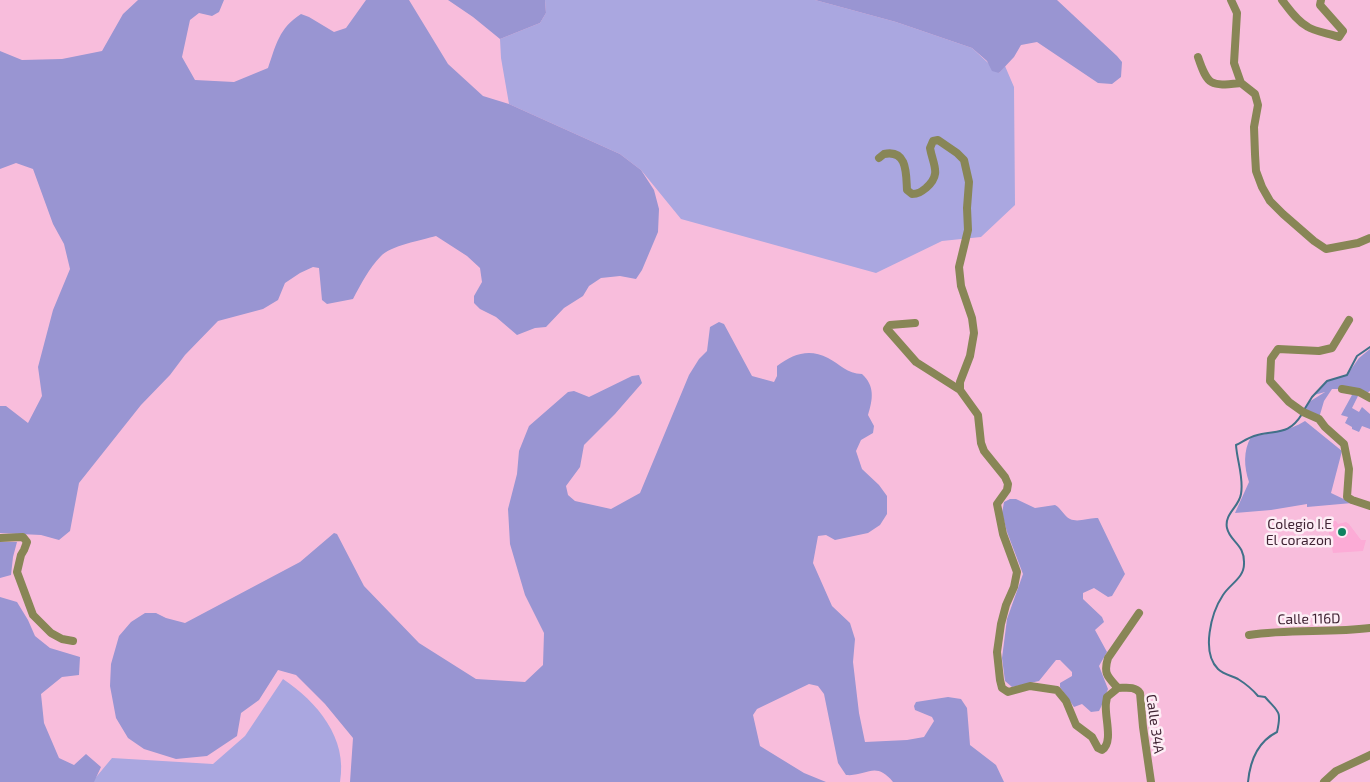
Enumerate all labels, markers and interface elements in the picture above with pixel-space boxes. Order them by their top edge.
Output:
place label: Colegio I.E El corazon [1266,516,1332,548]
marker: Colegio I.E El corazon [1336,526,1348,538]
street label: Calle 116D [1277,610,1341,628]
street label: Calle 34A [1143,693,1167,755]

